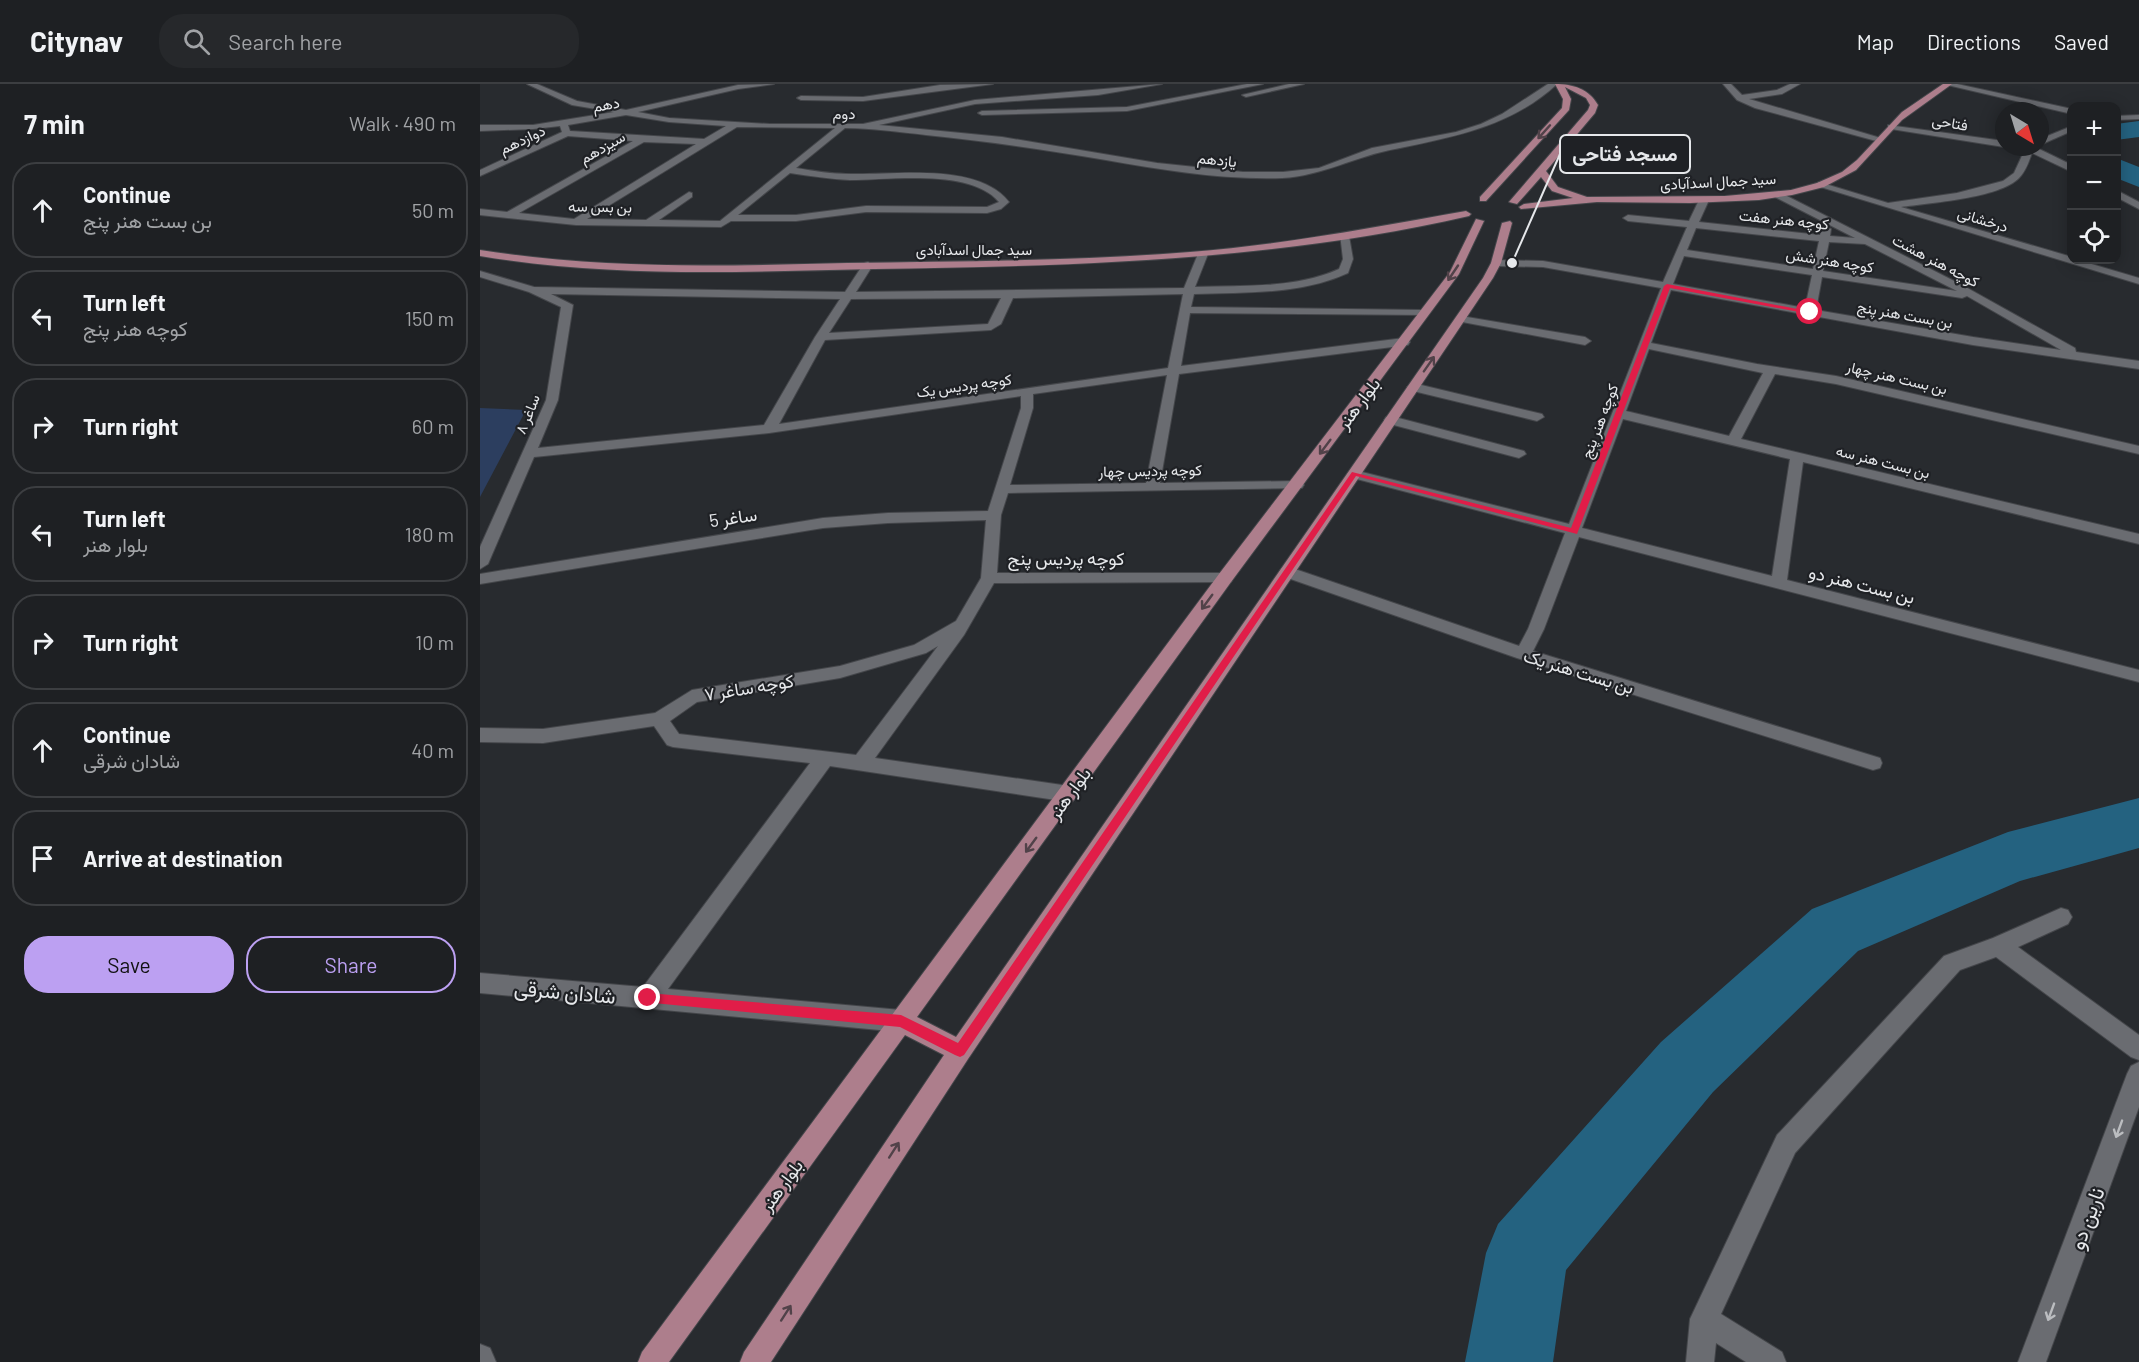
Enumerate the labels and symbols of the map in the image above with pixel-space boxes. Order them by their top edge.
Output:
street label: دهم [591,93,621,117]
north arrow [1995,102,2049,156]
street label: دوم [833,104,855,124]
street label: فتاحی [1930,110,1969,136]
street label: دوازدهم [496,121,549,159]
one-way arrow [1537,124,1551,139]
street label: سیزدهم [576,127,629,169]
callout: مسجد فتاحی [1560,135,1690,173]
text: مسجد فتاحی [1572,141,1678,166]
street label: یازدهم [1196,148,1238,172]
street label: سید جمال اسدآبادی [1659,169,1777,195]
street label: بن بس سه [568,196,632,218]
street label: درخشانی [1955,203,2010,237]
street label: کوچه هنر هفت [1738,205,1830,235]
street label: کوچه هنر هشت [1889,230,1983,292]
street label: سید جمال اسدآبادی [916,240,1032,260]
street label: کوچه هنر شش [1784,244,1876,278]
one-way arrow [1447,265,1460,282]
street label: بن بست هنر پنج [1855,297,1954,334]
route start [1796,298,1822,324]
street label: بن بست هنر چهار [1843,356,1949,399]
one-way arrow [1423,357,1435,373]
street label: کوچه پردیس یک [915,369,1013,403]
street label: بلوار هنر [1331,373,1385,434]
street label: کوچه هنر پنج [1577,381,1624,462]
street label: ساغر ٨ [511,391,544,437]
one-way arrow [1319,439,1332,455]
street label: بن بست هنر سه [1834,441,1932,483]
street label: کوچه پردیس چهار [1097,460,1202,482]
street label: ساغر 5 [708,503,758,532]
street label: کوچه پردیس پنج [1008,547,1124,571]
street label: بن بست هنر دو [1806,560,1917,609]
one-way arrow [1201,594,1214,610]
street label: بن بست هنر یک [1521,644,1637,699]
street label: کوچه ساغر ۷ [703,669,796,707]
street label: بلوار هنر [1042,763,1096,825]
one-way arrow [1025,837,1037,853]
street label: شادان شرقی [513,974,617,1010]
route end [634,984,660,1010]
one-way arrow [2112,1119,2123,1138]
one-way arrow [887,1142,900,1159]
street label: بلوار هنر [754,1155,808,1217]
street label: نارین دو [2063,1183,2111,1253]
one-way arrow [2045,1302,2056,1321]
one-way arrow [781,1305,793,1322]

